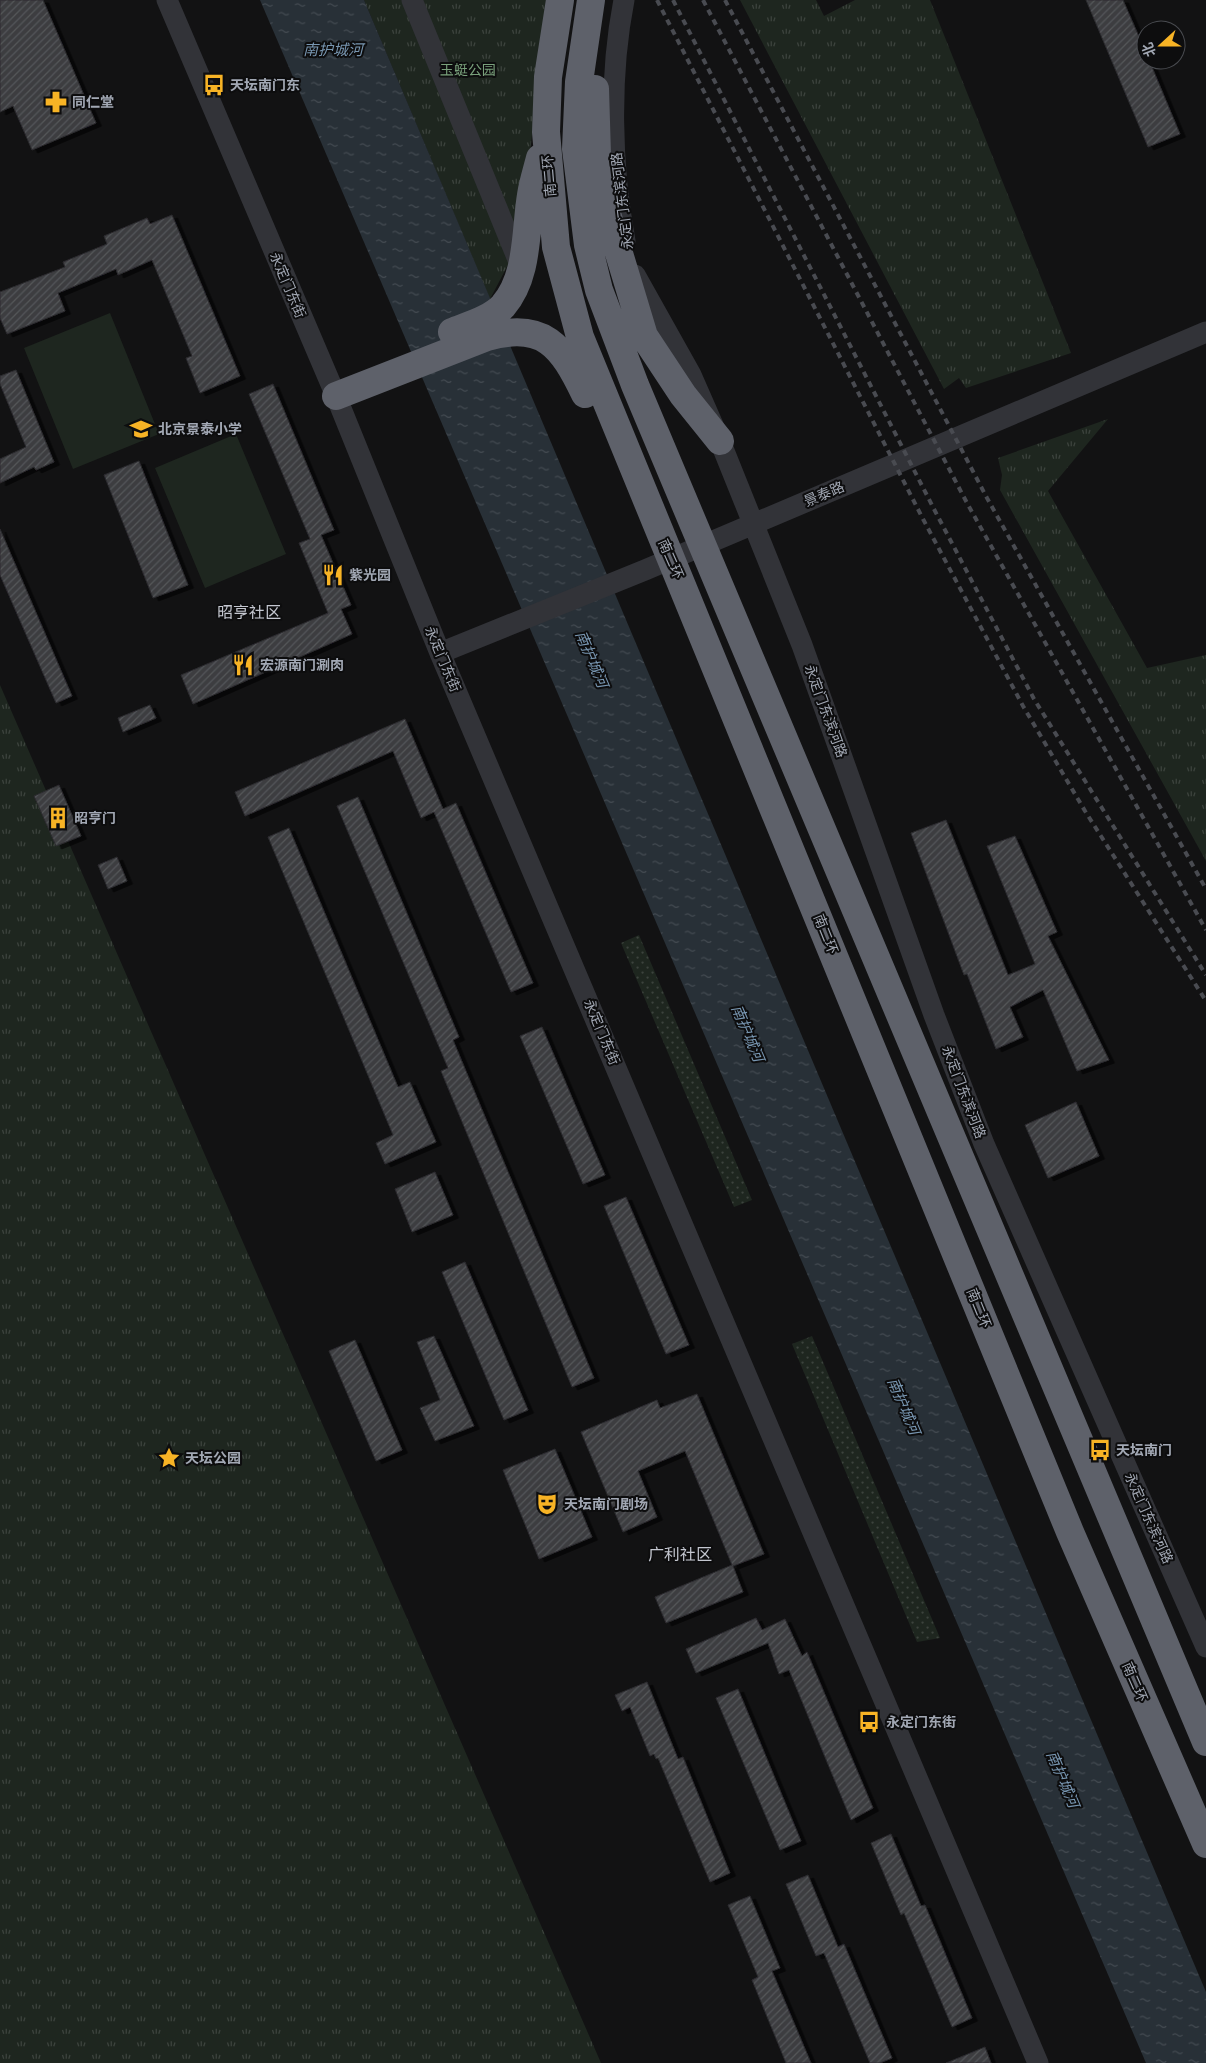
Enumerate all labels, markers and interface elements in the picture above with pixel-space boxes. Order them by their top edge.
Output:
north arrow [1136,20,1186,70]
water label: 南护城河 [303,40,366,59]
text: 北 [1138,40,1160,59]
park label: 玉蜓公园 [440,61,496,79]
bus stop icon: 天坛南门东 [201,72,227,98]
place label: 天坛南门东 [230,76,300,94]
pharmacy icon: 同仁堂 [43,89,69,115]
place label: 同仁堂 [72,93,114,111]
street label: 永定门东滨河路 [607,151,637,251]
street label: 南二环 [538,154,560,198]
street label: 永定门东街 [266,249,310,321]
school or university icon: 北京景泰小学 [128,416,154,442]
place label: 北京景泰小学 [158,420,242,438]
street label: 景泰路 [801,478,847,510]
street label: 南二环 [654,536,688,582]
restaurant icon: 紫光园 [320,562,346,588]
place label: 紫光园 [349,566,391,584]
district label: 昭亨社区 [217,602,281,622]
street label: 永定门东街 [421,623,465,695]
water label: 南护城河 [572,628,614,693]
restaurant icon: 宏源南门涮肉 [230,652,256,678]
place label: 宏源南门涮肉 [260,656,344,674]
street label: 永定门东滨河路 [801,662,851,760]
building icon: 昭亨门 [45,805,71,831]
place label: 昭亨门 [74,809,116,827]
street label: 南二环 [810,911,842,957]
street label: 永定门东街 [580,996,624,1068]
water label: 南护城河 [728,1002,770,1067]
street label: 永定门东滨河路 [938,1043,990,1141]
street label: 南二环 [963,1285,995,1331]
water label: 南护城河 [884,1375,926,1440]
bus stop icon: 天坛南门 [1087,1437,1113,1463]
place label: 天坛南门 [1116,1441,1172,1459]
place icon: 天坛公园 [156,1445,182,1471]
place label: 天坛公园 [185,1449,241,1467]
street label: 永定门东滨河路 [1121,1470,1177,1566]
theatre icon: 天坛南门剧场 [534,1491,560,1517]
place label: 天坛南门剧场 [564,1495,648,1513]
district label: 广利社区 [648,1544,712,1564]
street label: 南二环 [1118,1659,1152,1705]
bus stop icon: 永定门东街 [856,1709,882,1735]
place label: 永定门东街 [886,1713,956,1731]
water label: 南护城河 [1043,1748,1085,1813]

